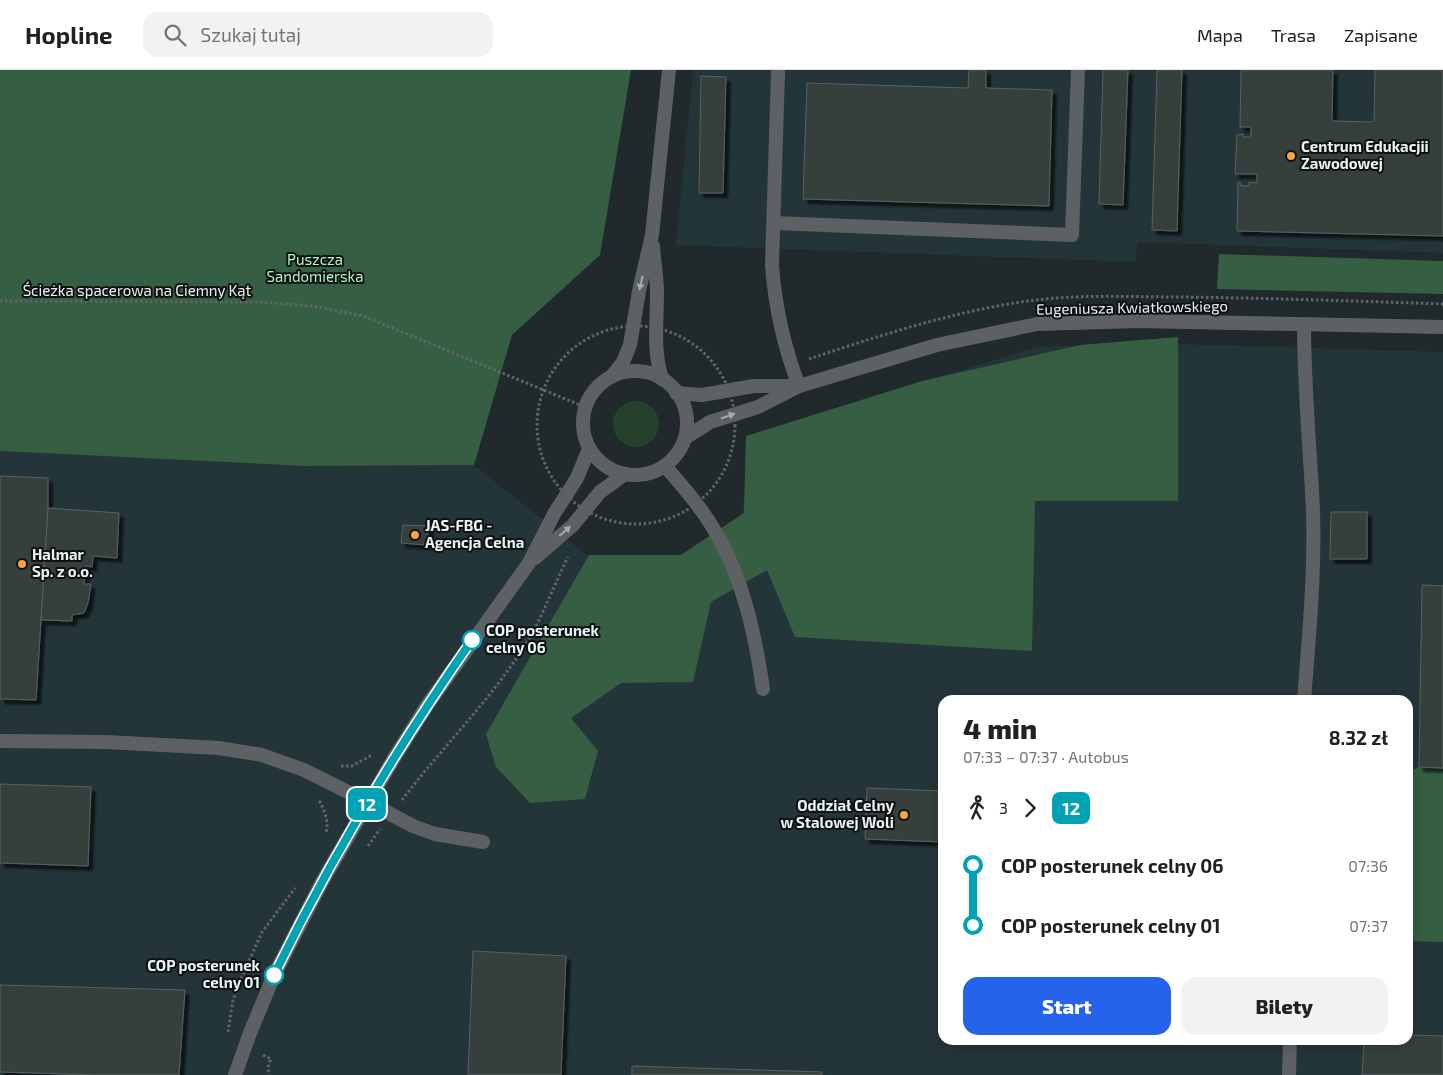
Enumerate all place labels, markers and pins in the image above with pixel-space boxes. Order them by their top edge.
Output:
place label: Centrum Edukacjii Zawodowej [1301,137,1429,172]
marker: Centrum Edukacjii Zawodowej [1285,150,1297,162]
place label: JAS-FBG - Agencja Celna [425,516,524,551]
marker: JAS-FBG - Agencja Celna [409,529,421,541]
place label: Halmar Sp. z o.o. [32,545,93,580]
marker: Halmar Sp. z o.o. [16,558,28,570]
place label: COP posterunek celny 06 [486,621,599,657]
marker: COP posterunek celny 06 [462,630,482,650]
place label: Oddział Celny w Stalowej Woli [780,796,894,831]
marker: Oddział Celny w Stalowej Woli [898,809,910,821]
place label: COP posterunek celny 01 [147,956,261,992]
marker: COP posterunek celny 01 [264,965,284,985]

